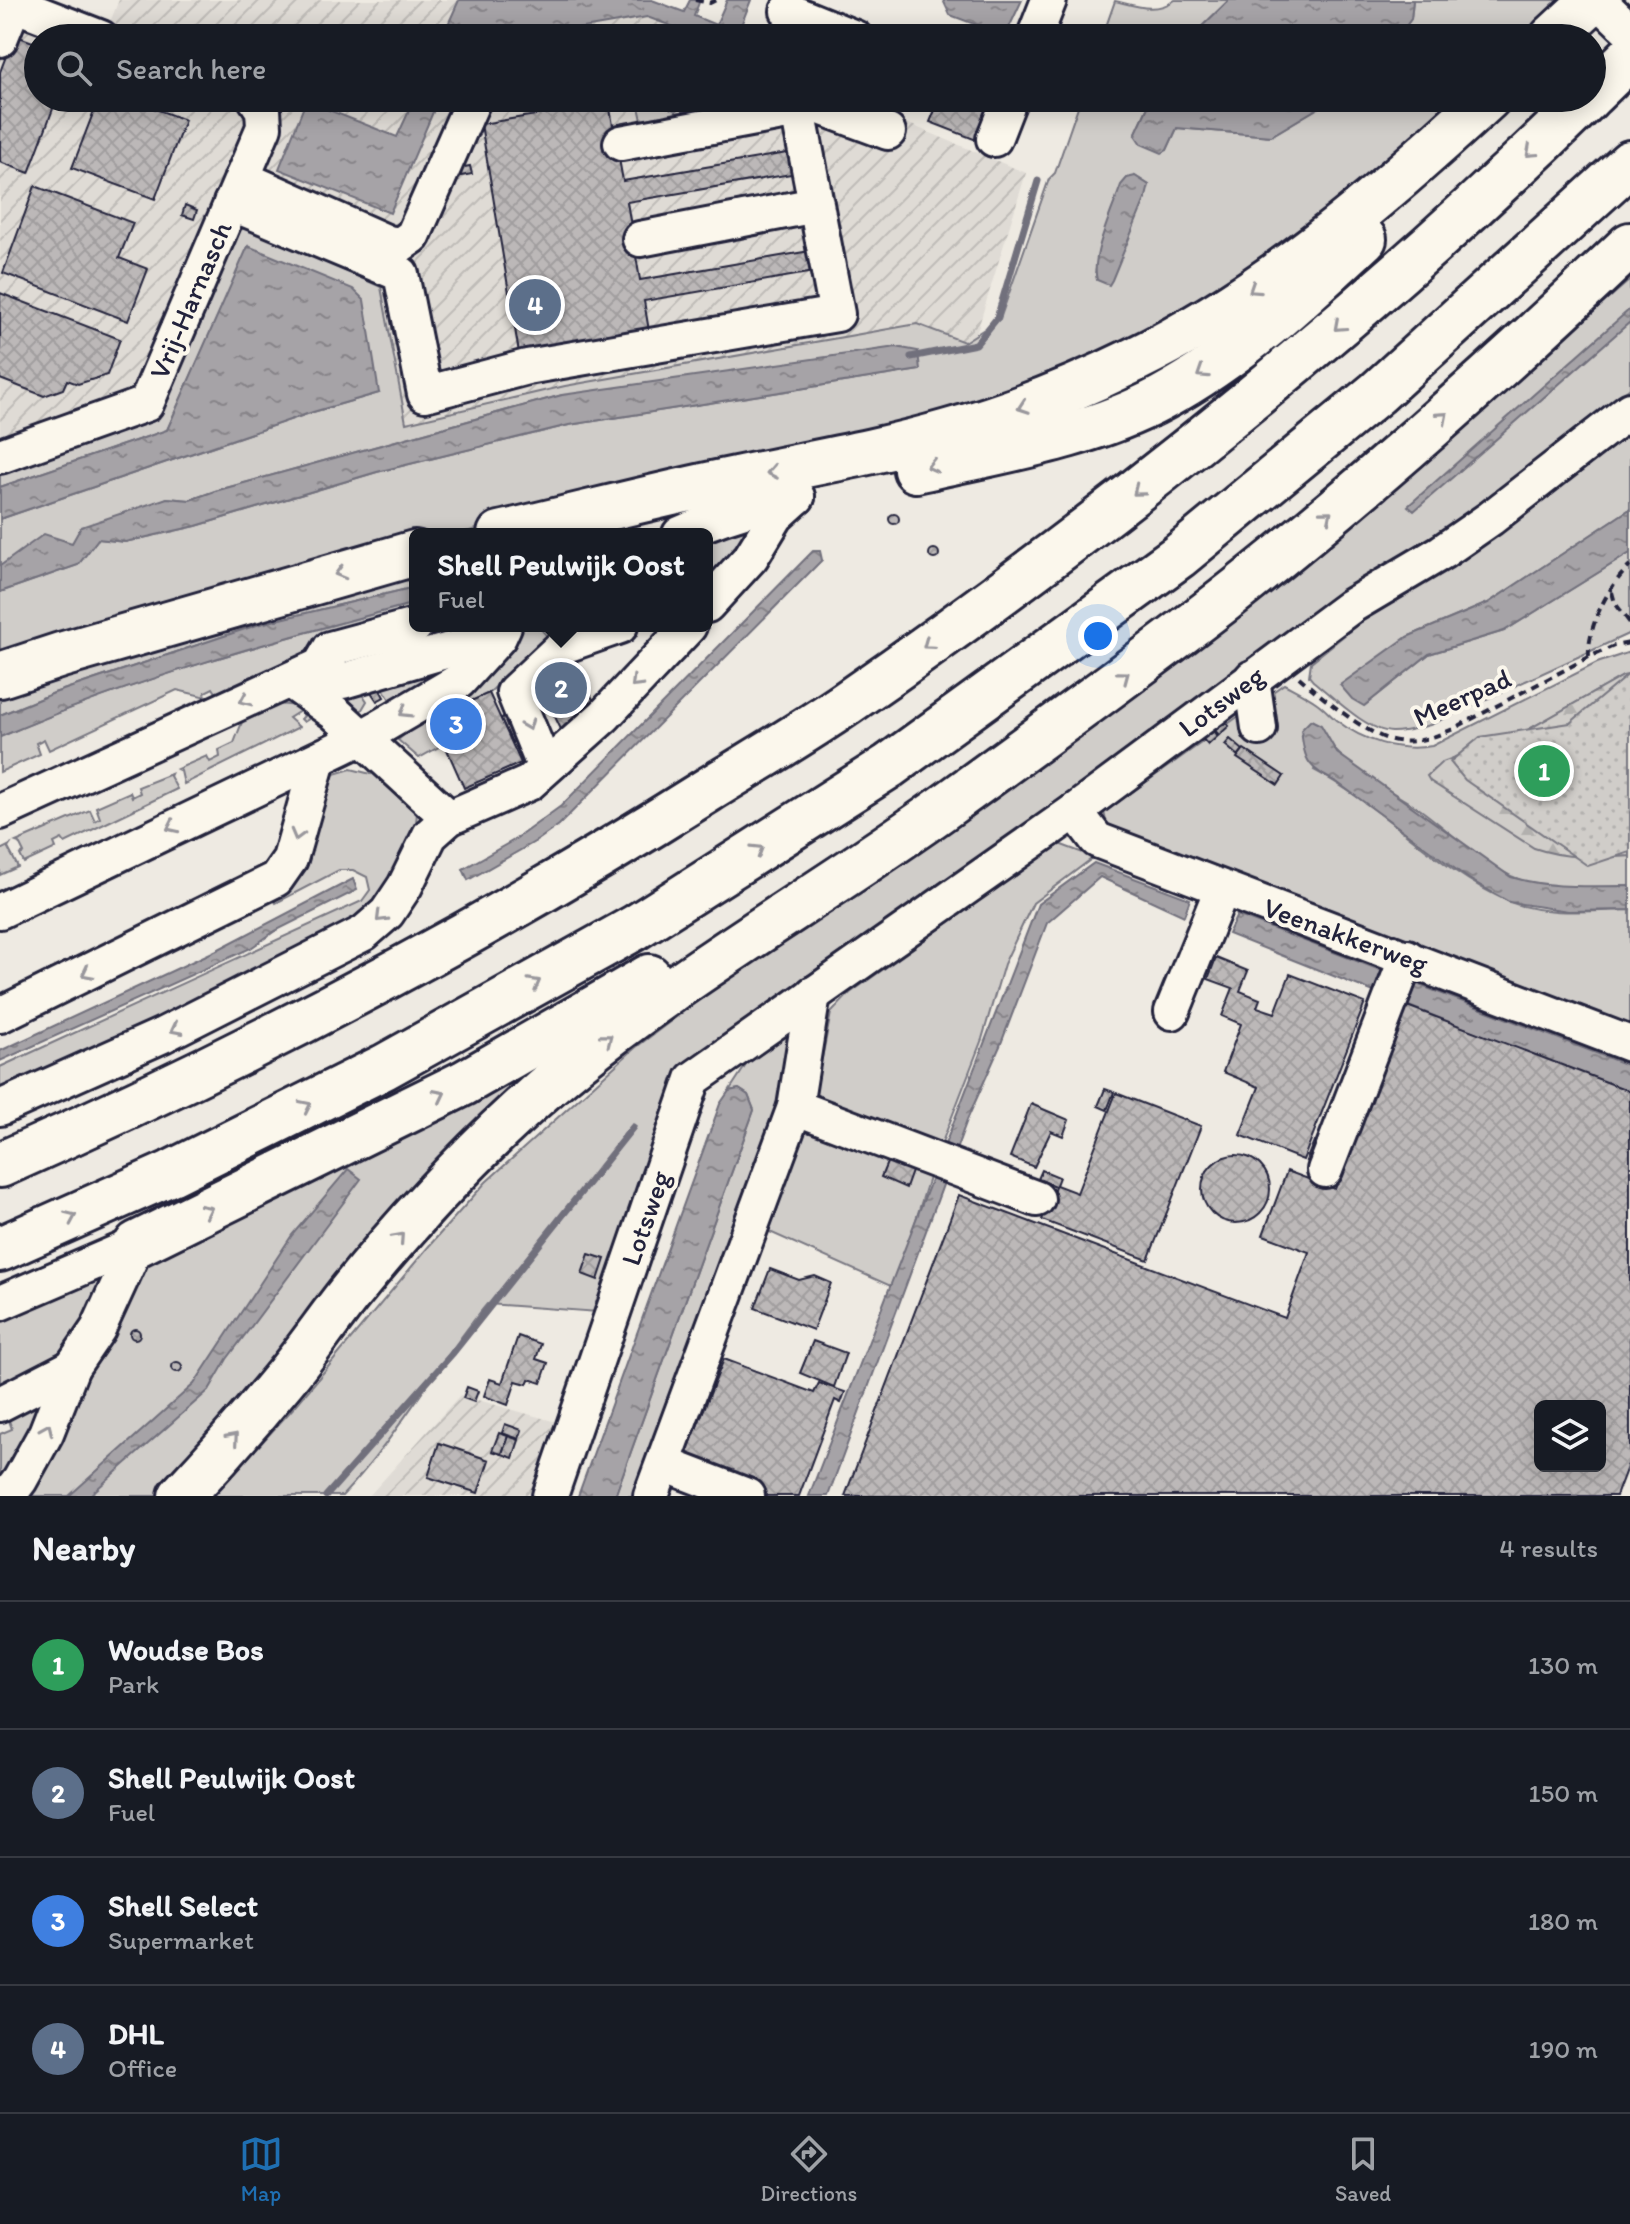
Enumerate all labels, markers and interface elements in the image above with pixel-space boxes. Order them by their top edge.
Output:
search box [24,24,1606,112]
icon: search [52,46,96,90]
text: Search here [116,50,266,87]
one-way arrow [1526,142,1541,156]
street label: Vrij-Harnasch [141,216,239,384]
pin: 4 [509,275,561,335]
one-way arrow [1248,280,1263,295]
one-way arrow [1333,317,1348,331]
one-way arrow [1197,363,1211,378]
one-way arrow [1017,398,1031,414]
one-way arrow [1433,412,1448,427]
one-way arrow [926,457,939,474]
one-way arrow [765,462,779,479]
one-way arrow [1132,481,1147,496]
one-way arrow [1318,510,1333,525]
popup [409,528,713,632]
text: Shell Peulwijk Oost [438,546,685,583]
one-way arrow [333,564,347,580]
text: Fuel [438,583,485,615]
your location [1078,616,1118,656]
one-way arrow [922,635,936,649]
pin: 2 [535,658,587,718]
street label: Lotsweg [1172,658,1271,744]
street label: Meerpad [1408,660,1516,734]
one-way arrow [1115,672,1129,686]
one-way arrow [631,674,645,688]
one-way arrow [239,691,254,707]
pin: 3 [430,694,482,754]
one-way arrow [399,703,414,718]
one-way arrow [518,717,534,731]
pin: 1 [1518,741,1570,801]
one-way arrow [165,817,180,833]
one-way arrow [290,827,306,841]
one-way arrow [749,844,764,859]
street label: Veenakkerweg [1259,890,1433,981]
one-way arrow [376,908,390,922]
one-way arrow [81,963,96,978]
one-way arrow [526,977,541,993]
one-way arrow [170,1019,185,1034]
one-way arrow [598,1034,612,1049]
one-way arrow [432,1089,447,1105]
one-way arrow [297,1100,312,1115]
street label: Lotsweg [613,1166,677,1270]
one-way arrow [199,1204,214,1220]
one-way arrow [63,1211,77,1227]
one-way arrow [389,1232,403,1247]
map controls [1534,1400,1606,1472]
button: layers [1534,1400,1606,1472]
one-way arrow [37,1423,53,1437]
one-way arrow [223,1432,238,1447]
text: Nearby [32,1528,135,1569]
text: 4 results [1499,1532,1598,1564]
text: Woudse Bos [108,1631,264,1668]
text: 1 [52,1649,64,1681]
text: 130 m [1528,1649,1598,1681]
text: Park [108,1668,159,1700]
text: Shell Peulwijk Oost [108,1759,355,1796]
text: 2 [51,1777,65,1809]
text: 150 m [1529,1777,1598,1809]
text: Fuel [108,1796,155,1828]
text: Shell Select [108,1887,258,1924]
text: 3 [51,1905,65,1937]
text: 180 m [1528,1905,1598,1937]
text: Supermarket [108,1924,254,1956]
text: DHL [108,2015,164,2052]
text: 4 [50,2033,66,2065]
text: 190 m [1529,2033,1598,2065]
text: Office [108,2052,177,2084]
tab: Map [239,2132,283,2207]
tab: Directions [761,2132,857,2207]
tab: Saved [1335,2132,1391,2207]

